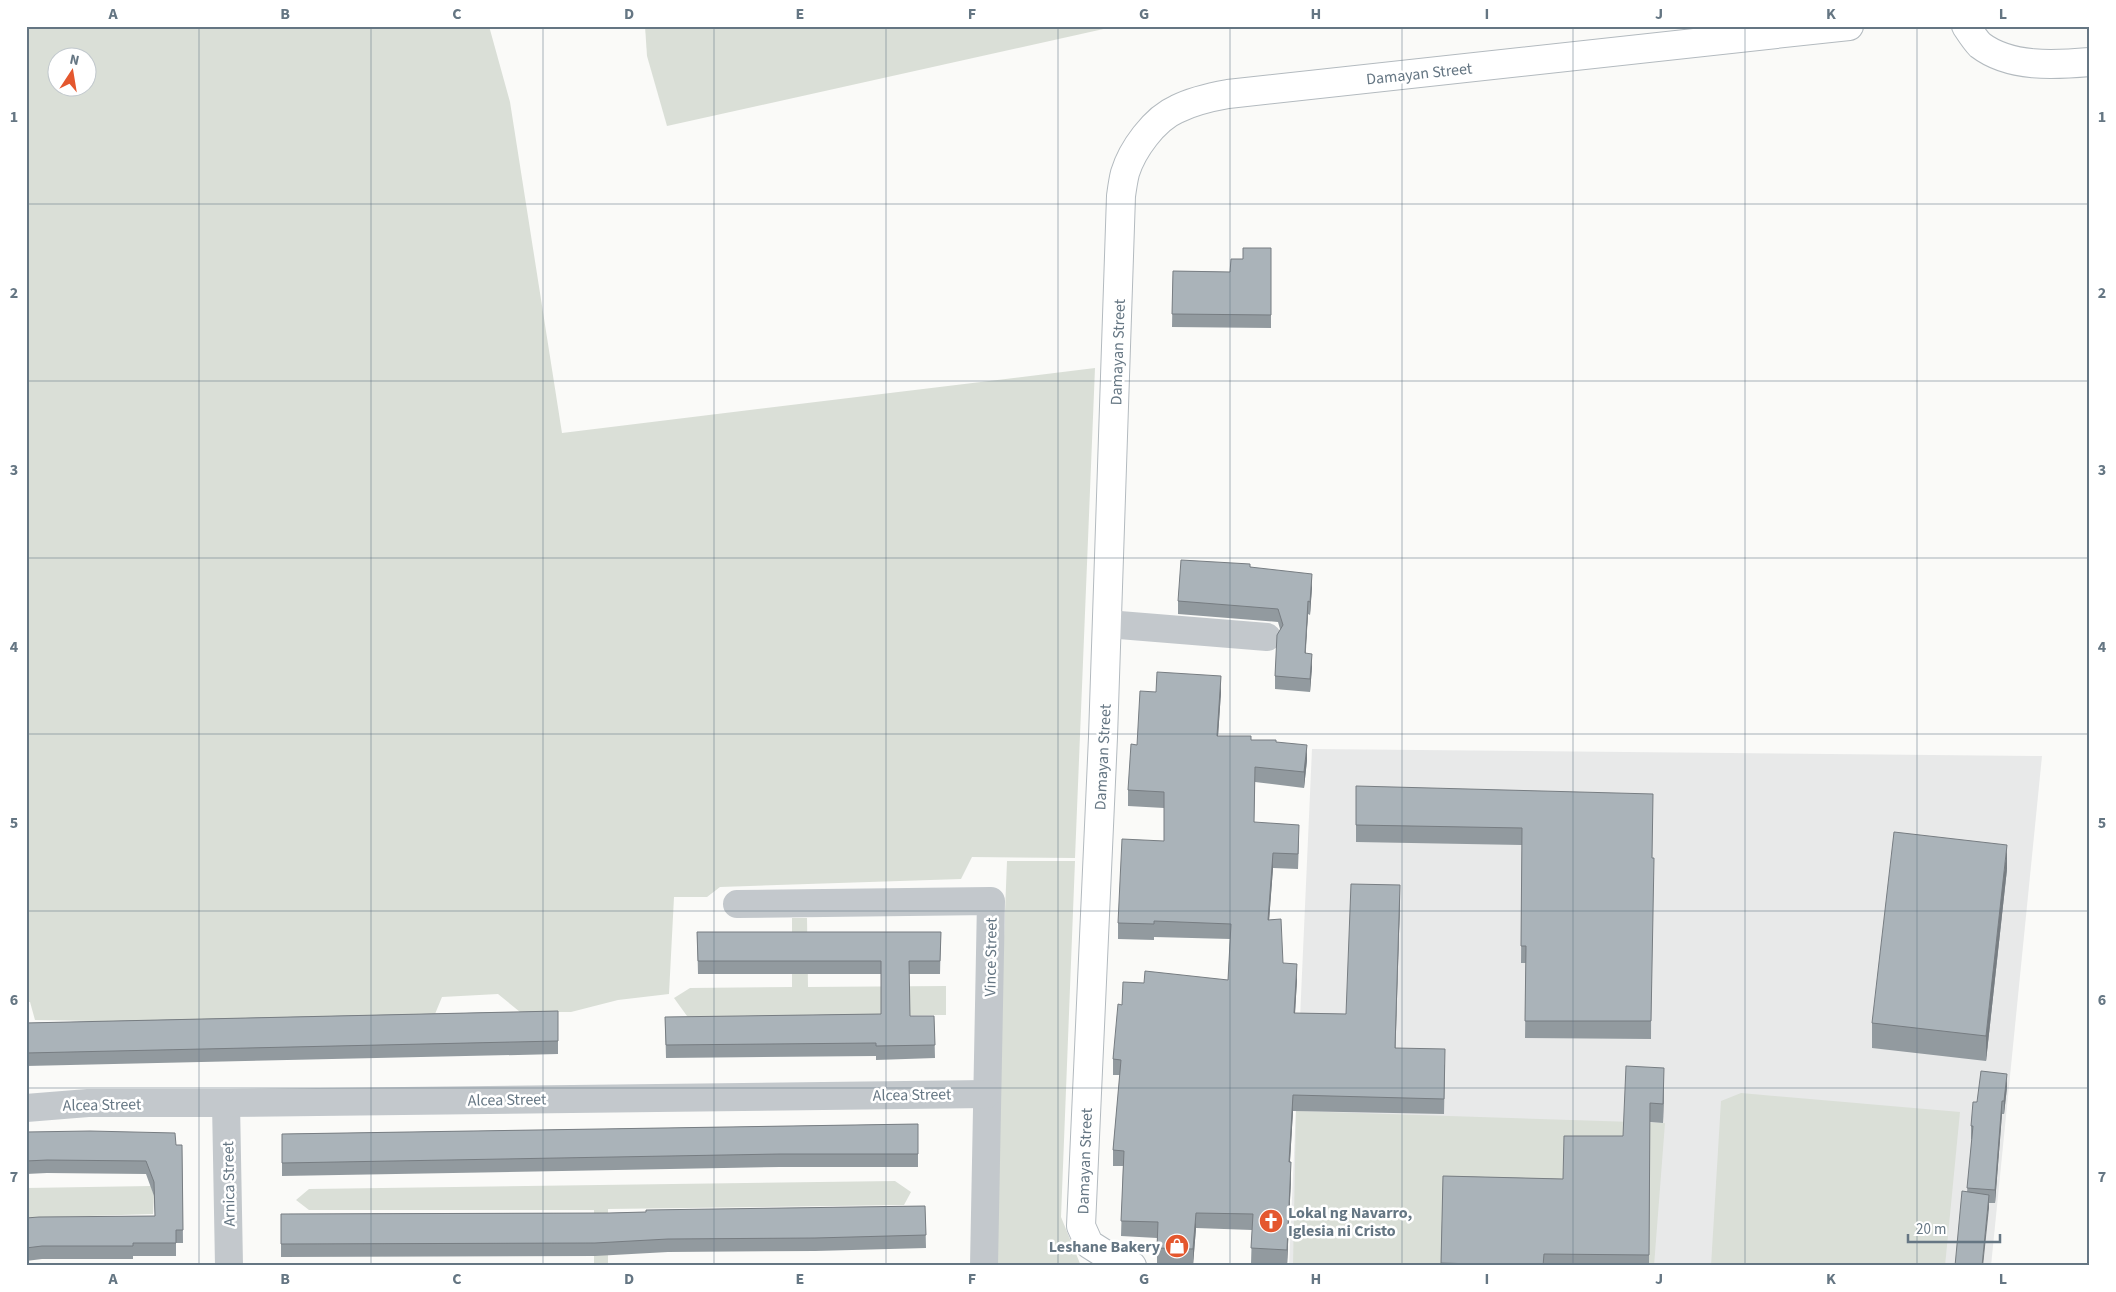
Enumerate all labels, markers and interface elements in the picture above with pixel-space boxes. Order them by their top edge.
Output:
text: A [107,3,118,25]
text: B [280,3,290,25]
text: C [452,3,462,25]
text: D [624,3,634,25]
text: E [796,3,804,25]
text: F [968,3,976,25]
text: G [1139,3,1149,25]
text: H [1311,3,1321,25]
text: I [1485,3,1489,25]
text: J [1655,3,1663,25]
text: K [1826,3,1836,25]
text: L [1999,3,2007,25]
north arrow [48,48,98,98]
text: N [68,50,81,71]
street label: Damayan Street [1365,57,1474,91]
text: 1 [10,106,18,128]
text: 1 [2098,106,2106,128]
text: 2 [10,282,18,304]
text: 2 [2098,282,2106,304]
street label: Damayan Street [1105,298,1131,406]
text: 3 [10,459,18,481]
text: 3 [2098,459,2106,481]
text: 4 [10,636,19,658]
text: 4 [2098,636,2107,658]
street label: Damayan Street [1089,703,1117,811]
text: 5 [10,812,18,834]
text: 5 [2098,812,2106,834]
street label: Vince Street [979,917,1003,997]
text: 6 [10,989,18,1011]
text: 6 [2098,989,2106,1011]
street label: Alcea Street [872,1083,952,1107]
street label: Alcea Street [467,1088,547,1112]
street label: Alcea Street [62,1093,142,1117]
street label: Damayan Street [1072,1107,1098,1215]
street label: Arnica Street [217,1141,241,1227]
text: 7 [10,1166,18,1188]
text: 7 [2098,1166,2106,1188]
place label: Lokal ng Navarro, Iglesia ni Cristo [1288,1202,1413,1242]
church icon: Lokal ng Navarro, Iglesia ni Cristo [1258,1208,1284,1234]
scale bar [1908,1212,2001,1244]
text: 20 m [1916,1219,1946,1240]
shop icon: Leshane Bakery [1164,1233,1190,1259]
place label: Leshane Bakery [1049,1236,1161,1258]
text: A [107,1268,118,1290]
text: B [280,1268,290,1290]
text: C [452,1268,462,1290]
text: D [624,1268,634,1290]
text: E [796,1268,804,1290]
text: F [968,1268,976,1290]
text: G [1139,1268,1149,1290]
text: H [1311,1268,1321,1290]
text: I [1485,1268,1489,1290]
text: J [1655,1268,1663,1290]
text: K [1826,1268,1836,1290]
text: L [1999,1268,2007,1290]

